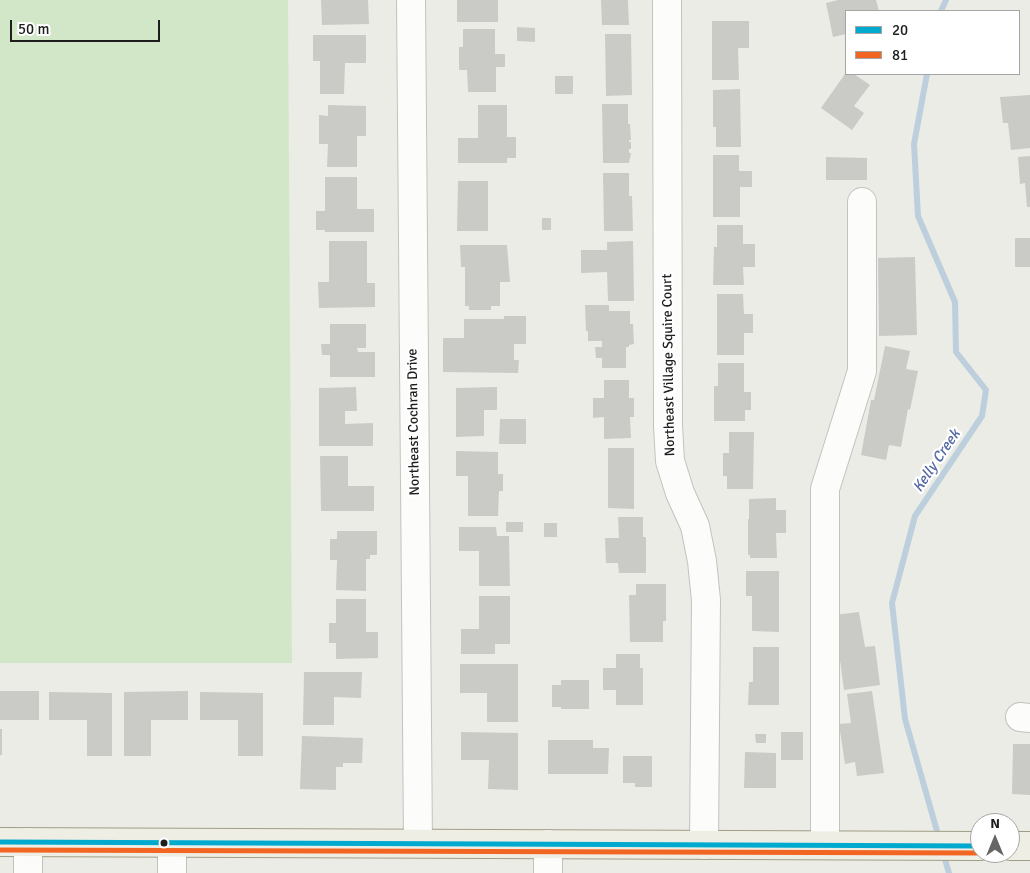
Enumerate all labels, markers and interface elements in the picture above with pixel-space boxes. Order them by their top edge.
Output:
scale bar [12,10,162,42]
legend [845,10,1020,75]
text: 50 m [18,20,49,38]
text: 20 [892,21,908,39]
text: 81 [892,46,908,64]
street label: Northeast Village Squire Court [659,274,679,456]
street label: Northeast Cochran Drive [404,348,424,496]
water label: Kelly Creek [909,426,965,496]
north arrow [970,813,1020,863]
text: N [990,815,1000,832]
unlabelled marker [159,838,169,848]

